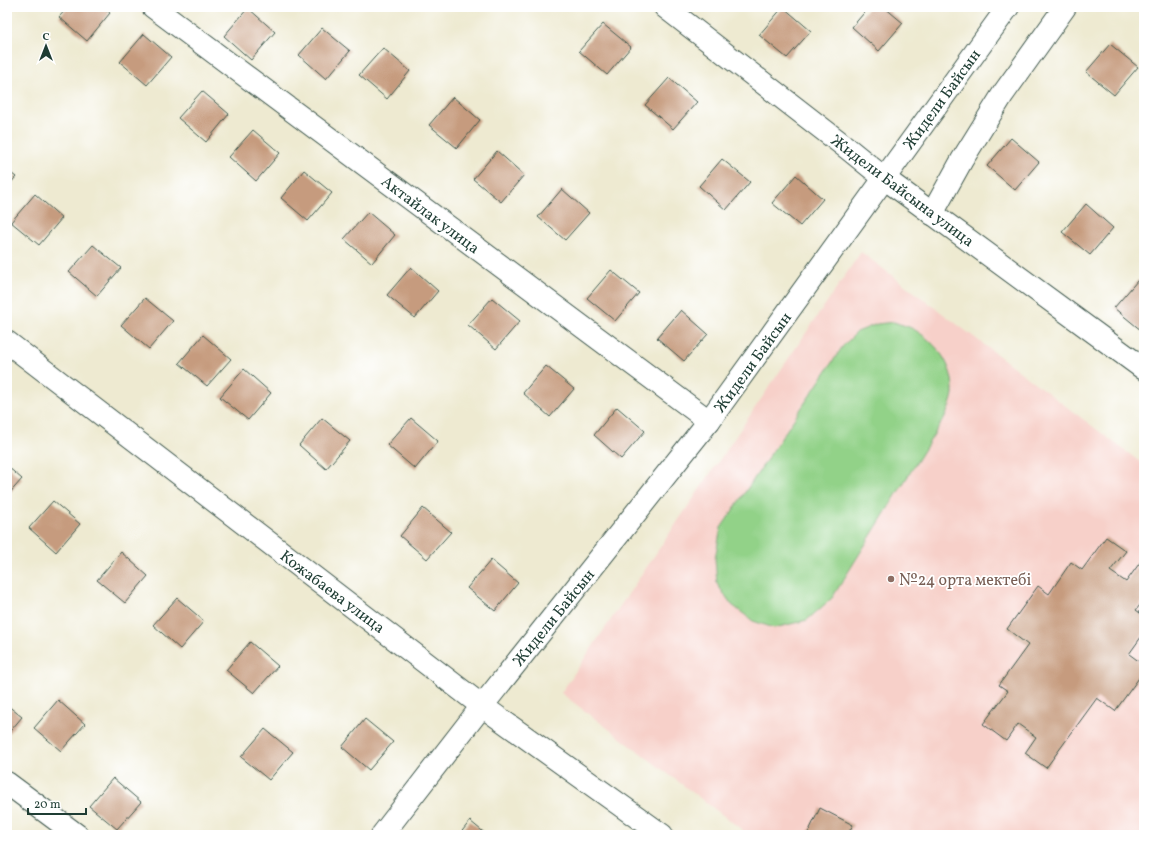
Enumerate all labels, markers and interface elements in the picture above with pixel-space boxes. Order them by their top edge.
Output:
north arrow [26,26,66,66]
text: С [42,30,50,45]
street label: Жидели Байсын [899,45,987,155]
street label: Жидели Байсына улица [825,130,978,253]
street label: Актайлак улица [376,171,484,260]
street label: Жидели Байсын [710,308,798,418]
street label: Кожабаева улица [275,546,389,639]
street label: Жидели Байсын [508,565,601,672]
place label: №24 орта мектебі [899,570,1031,592]
marker: №24 орта мектебі [886,574,896,584]
scale bar [28,790,86,816]
text: 20 m [34,797,61,813]

